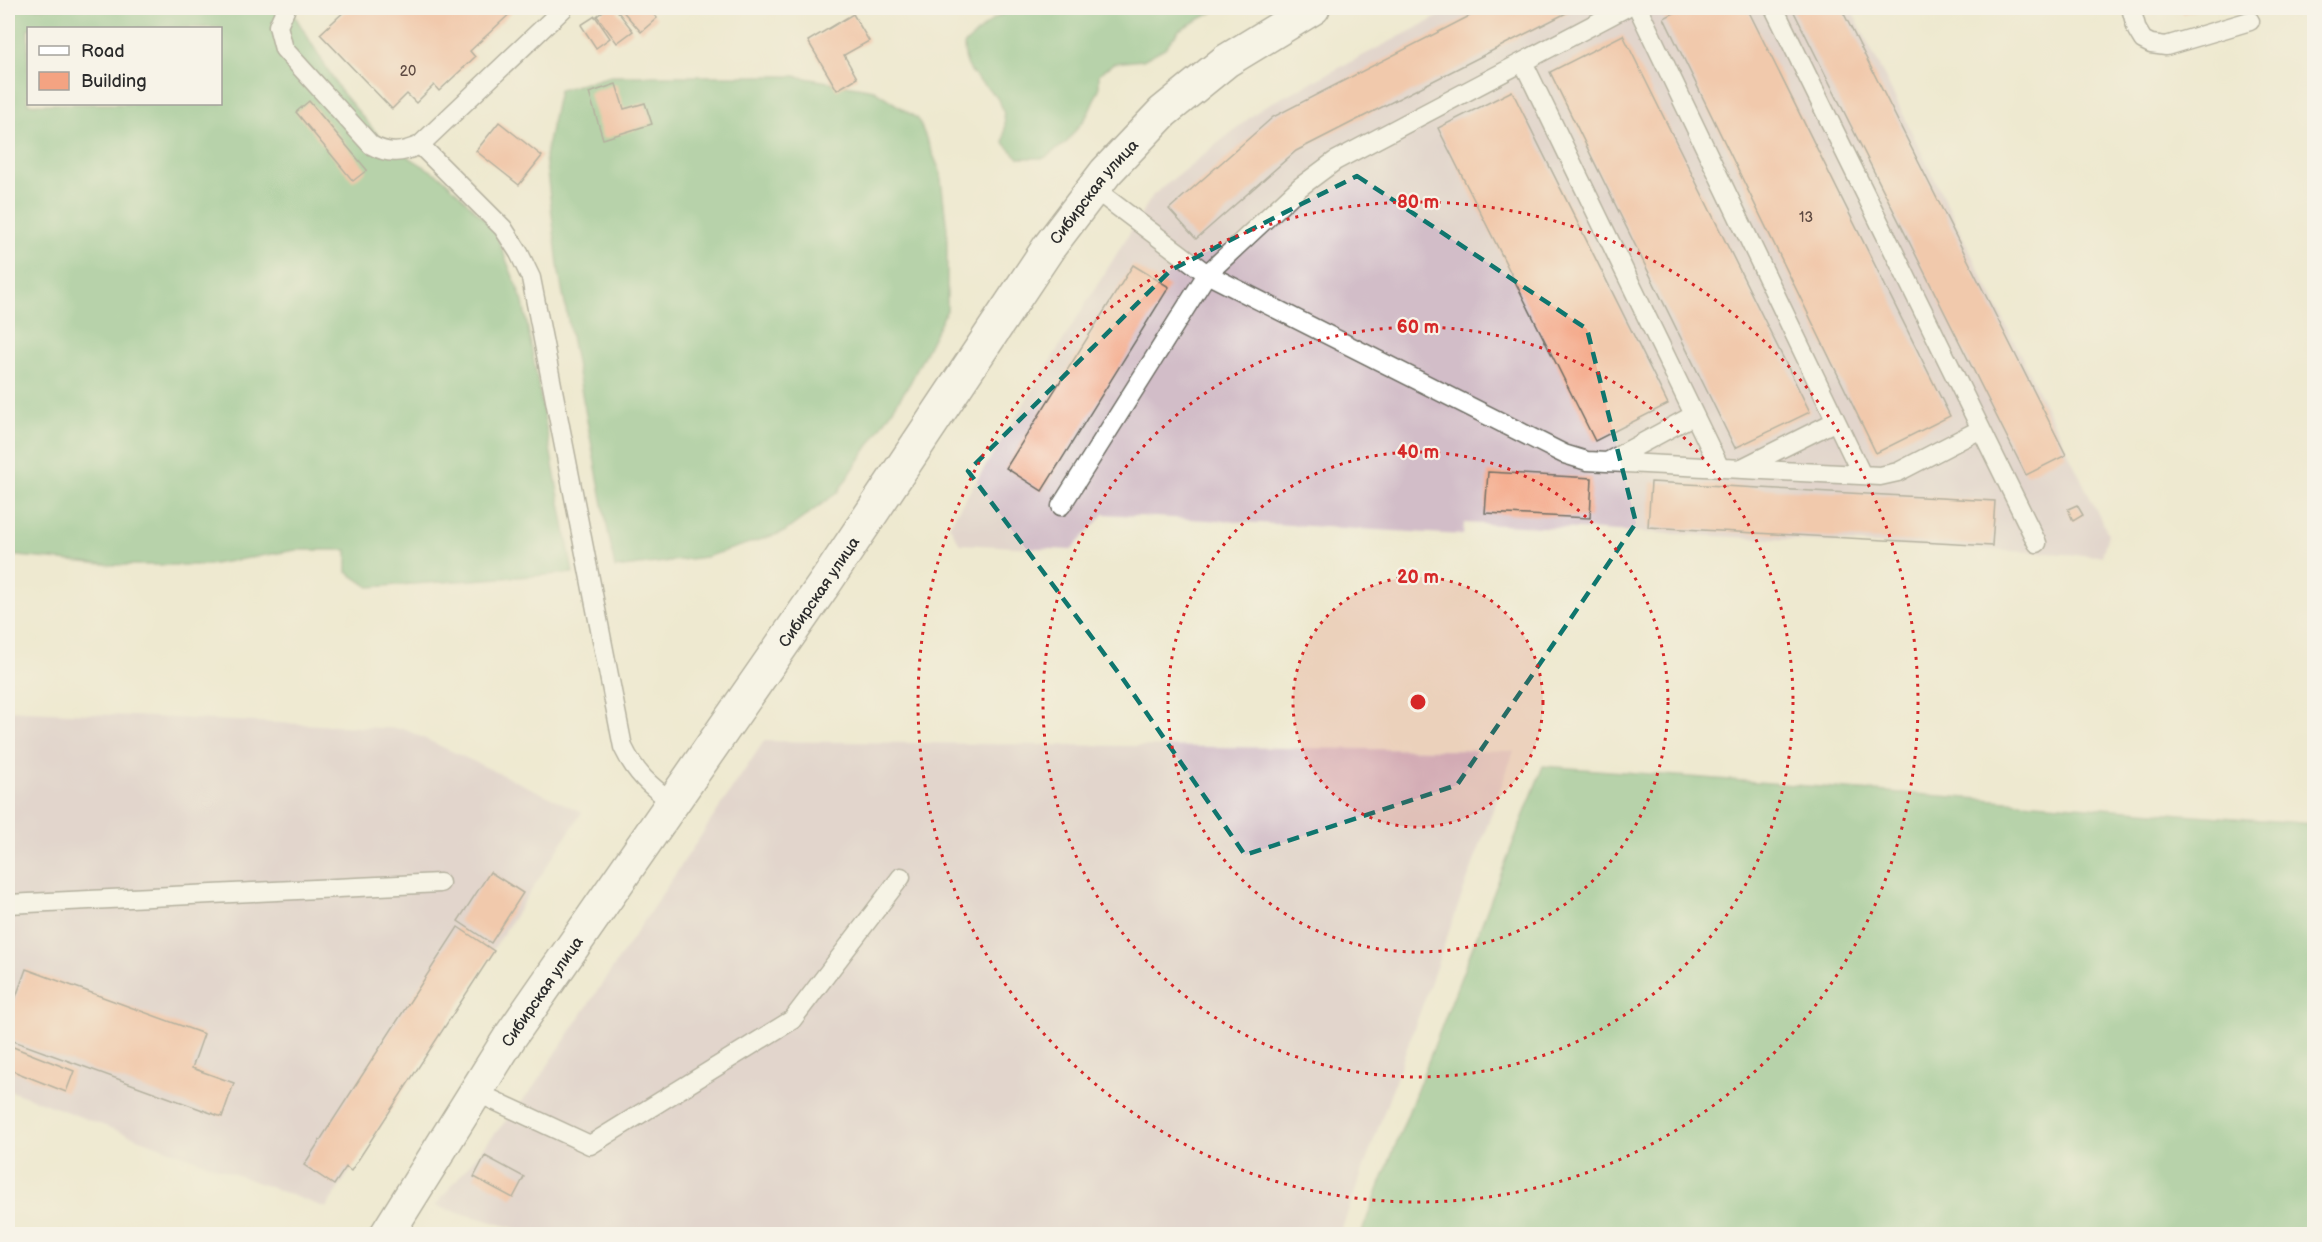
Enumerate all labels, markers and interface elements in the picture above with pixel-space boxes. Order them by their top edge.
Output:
legend [27,27,222,105]
text: Road [81,41,125,62]
house number: 20 [400,63,416,80]
text: Building [81,71,147,92]
street label: Сибирская улица [1047,136,1143,248]
text: 80 m [1397,192,1439,213]
house number: 13 [1799,209,1813,226]
text: 60 m [1397,317,1439,338]
text: 40 m [1397,442,1439,463]
street label: Сибирская улица [775,533,864,651]
text: 20 m [1397,567,1439,588]
centre of rings [1408,692,1428,712]
street label: Сибирская улица [498,933,588,1051]

